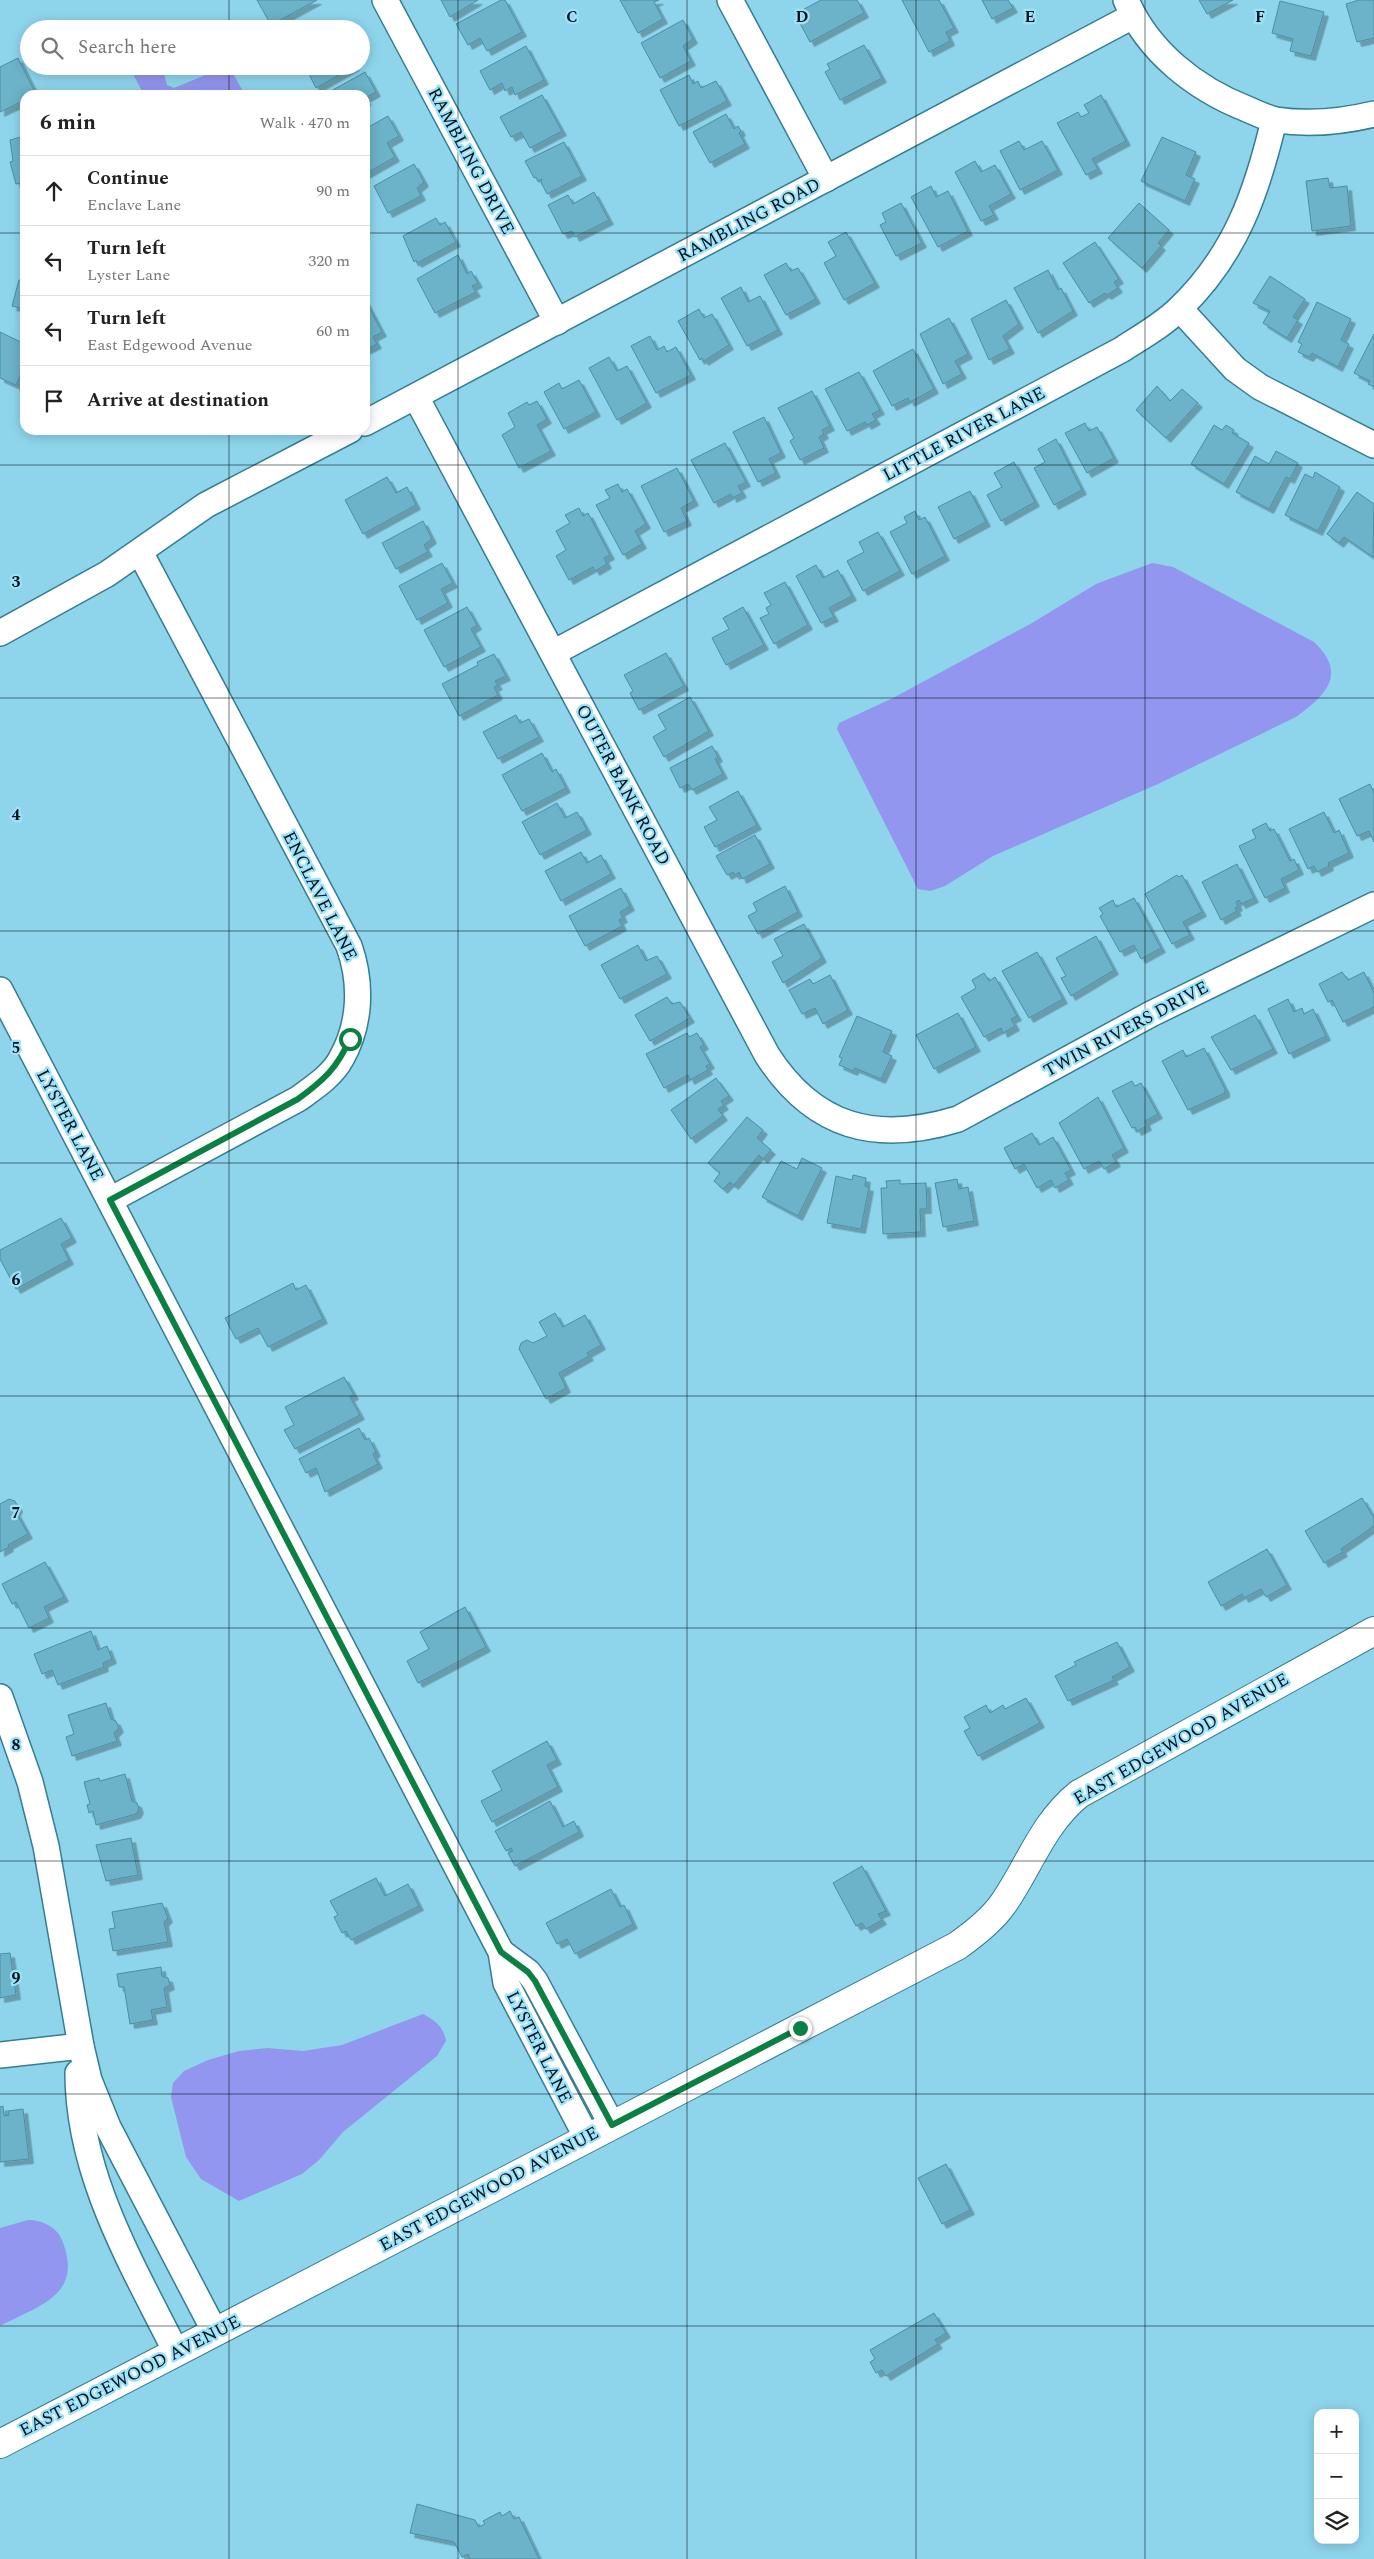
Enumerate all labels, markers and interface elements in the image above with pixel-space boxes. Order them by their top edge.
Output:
text: C [566,5,578,29]
text: D [796,5,809,29]
text: E [1025,5,1035,29]
text: F [1255,5,1265,29]
search box [20,20,370,75]
text: Search here [78,33,177,62]
icon: search [38,34,66,62]
street label: RAMBLING DRIVE [421,83,521,239]
text: 6 min [40,107,96,139]
text: Walk · 470 m [259,111,350,135]
text: Continue [87,164,169,193]
street label: RAMBLING ROAD [673,171,825,269]
icon: ahead [40,177,68,205]
text: 90 m [316,179,350,203]
text: Enclave Lane [87,193,181,217]
text: Turn left [87,234,166,263]
icon: left [40,247,68,275]
text: 320 m [308,249,350,273]
text: Lyster Lane [87,263,170,287]
text: Turn left [87,304,166,333]
icon: left [40,317,68,345]
text: 60 m [316,319,350,343]
text: East Edgewood Avenue [87,333,253,357]
street label: LITTLE RIVER LANE [878,380,1050,488]
text: Arrive at destination [87,386,269,415]
icon: arrive [40,387,68,415]
text: 3 [12,570,21,594]
street label: OUTER BANK ROAD [569,700,677,870]
text: 4 [12,803,21,827]
street label: ENCLAVE LANE [276,826,364,966]
street label: TWIN RIVERS DRIVE [1039,974,1213,1084]
route start [339,1028,362,1051]
text: 5 [12,1036,20,1060]
street label: LYSTER LANE [29,1064,111,1186]
text: 6 [12,1268,21,1292]
text: 7 [12,1501,21,1525]
street label: EAST EDGEWOOD AVENUE [1068,1666,1294,1812]
text: 8 [12,1733,21,1757]
text: 9 [12,1966,21,1990]
street label: LYSTER LANE [499,1986,579,2108]
route end [789,2017,812,2040]
street label: EAST EDGEWOOD AVENUE [374,2120,604,2258]
street label: EAST EDGEWOOD AVENUE [15,2308,245,2444]
map controls [1314,2409,1359,2544]
button: + [1314,2409,1359,2454]
button: − [1314,2454,1359,2499]
button: layers [1314,2499,1359,2544]

